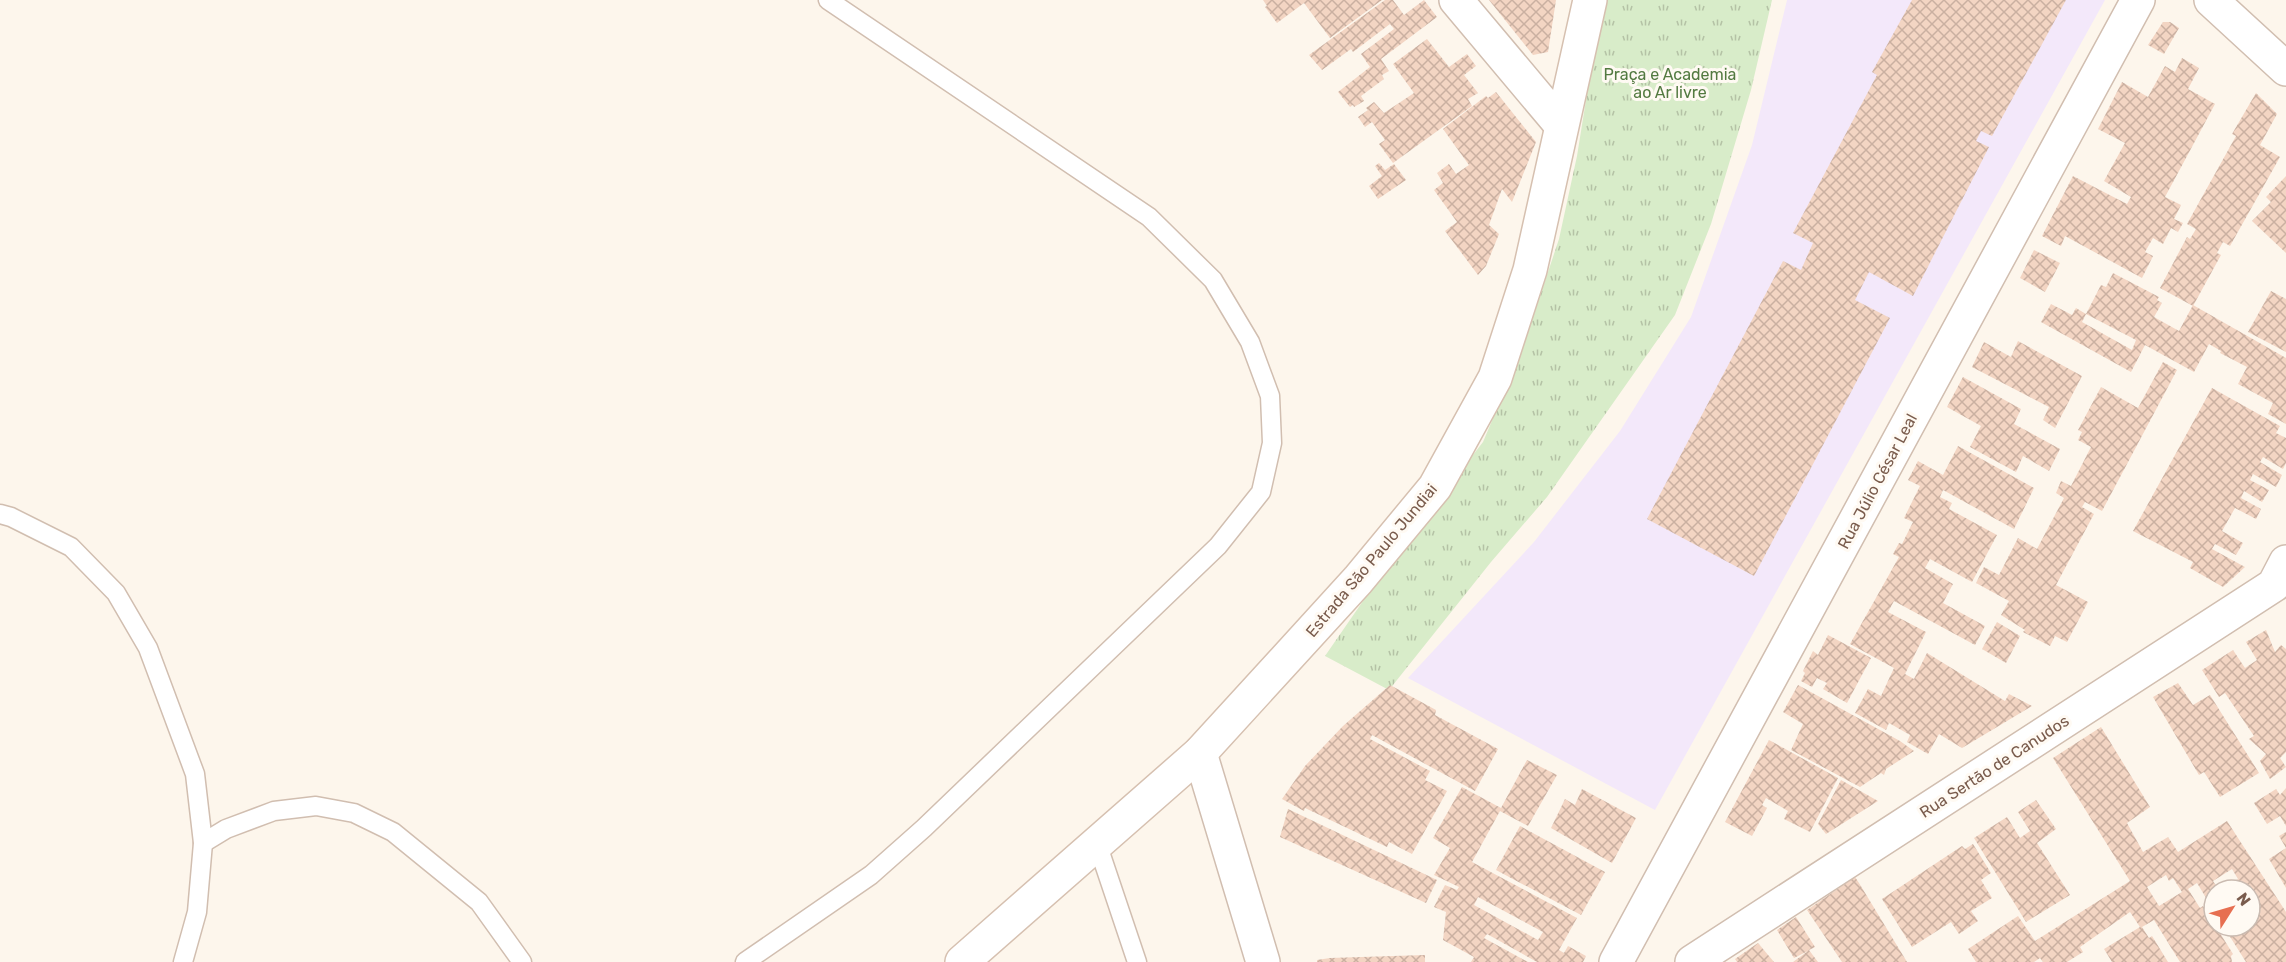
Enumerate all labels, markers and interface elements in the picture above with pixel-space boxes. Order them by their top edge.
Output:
park label: Praça e Academia ao Ar livre [1604,65,1736,102]
street label: Rua Júlio César Leal [1834,410,1921,552]
street label: Estrada São Paulo Jundiai [1302,480,1441,641]
street label: Rua Sertão de Canudos [1916,711,2072,822]
north arrow [2202,878,2262,938]
text: N [2233,889,2255,910]

